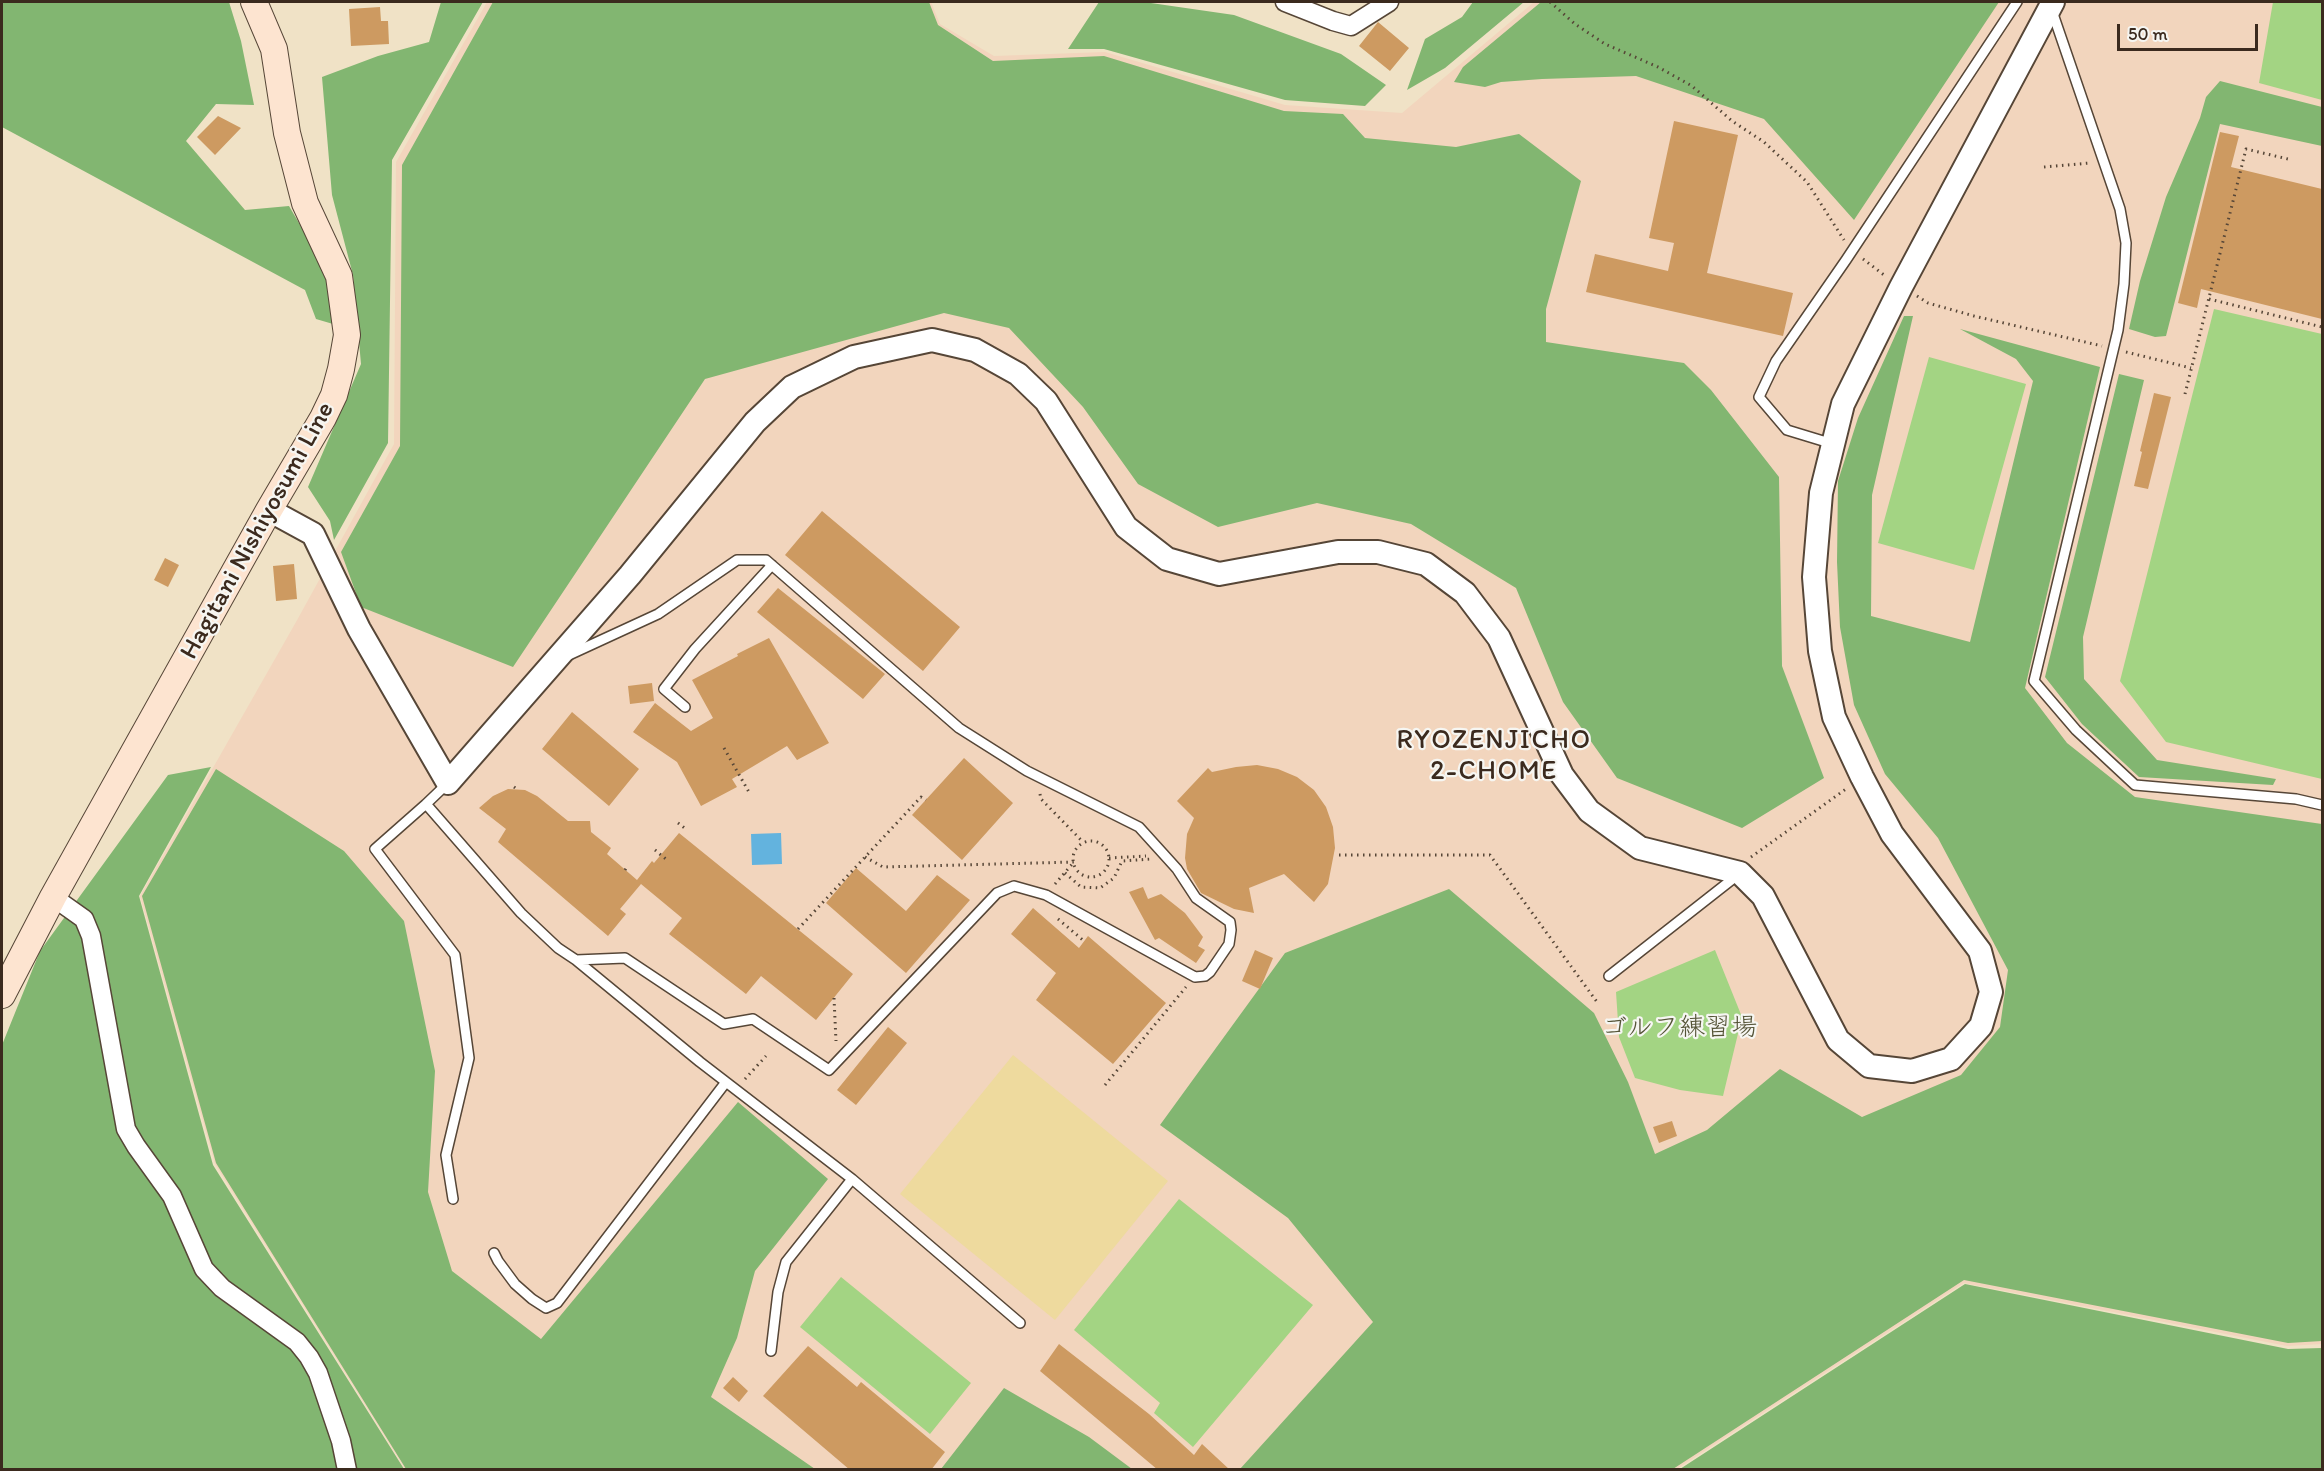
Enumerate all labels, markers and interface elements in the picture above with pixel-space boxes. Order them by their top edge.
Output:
scale bar [2120,12,2261,50]
text: 50 m [2128,23,2168,45]
street label: Hagitani Nishiyosumi Line [174,397,342,665]
district label: RYOZENJICHO 2-CHOME [1397,725,1591,788]
park label: ゴルフ練習場 [1601,1012,1757,1044]

